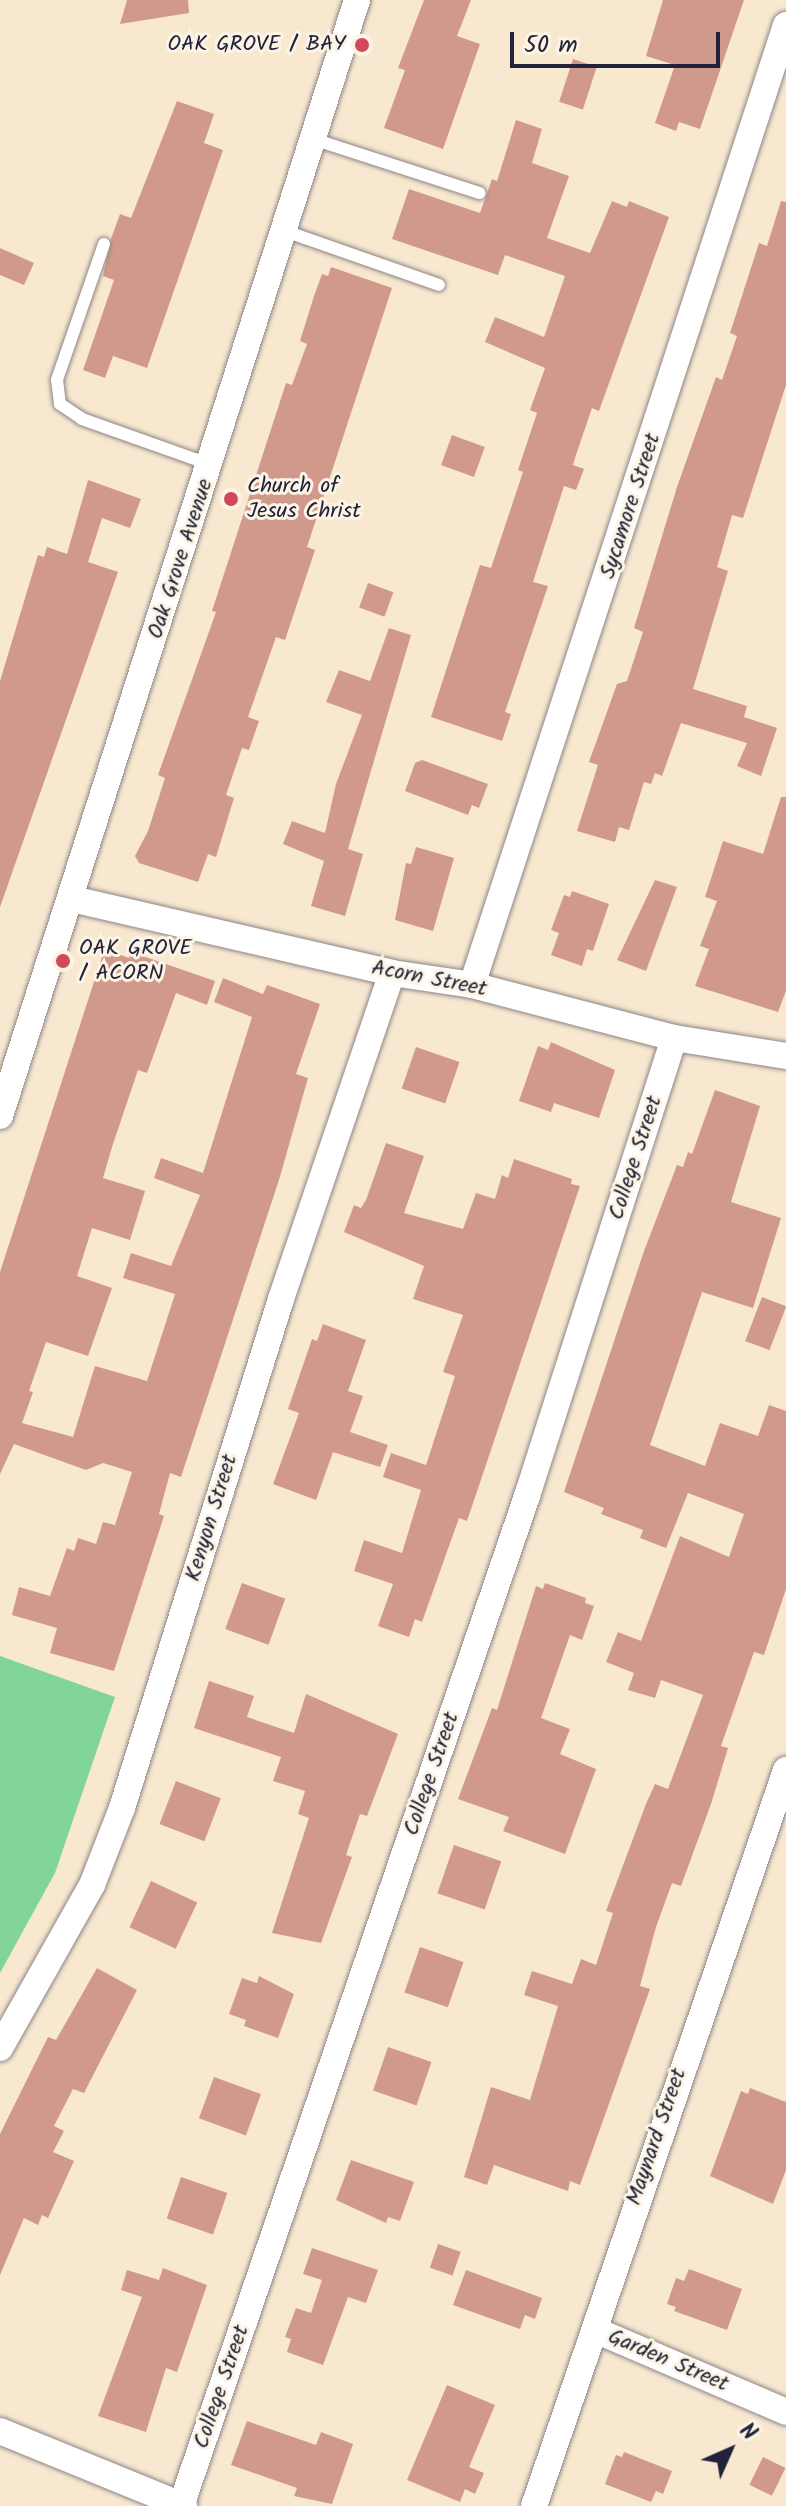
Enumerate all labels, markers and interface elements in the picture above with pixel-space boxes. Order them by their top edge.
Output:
scale bar [514,16,724,66]
text: 50 m [524,26,578,65]
place label: OAK GROVE / BAY [167,32,346,58]
marker: OAK GROVE / BAY [353,36,371,54]
street label: Sycamore Street [595,430,667,582]
place label: Church of Jesus Christ [247,473,361,524]
street label: Oak Grove Avenue [143,476,219,642]
marker: Church of Jesus Christ [222,490,240,508]
place label: OAK GROVE / ACORN [79,935,192,986]
marker: OAK GROVE / ACORN [54,952,72,970]
street label: Acorn Street [369,955,489,1003]
street label: College Street [604,1093,668,1223]
street label: Kenyon Street [180,1451,244,1585]
street label: College Street [399,1709,465,1839]
street label: Maynard Street [621,2065,693,2209]
street label: College Street [189,2322,255,2452]
street label: Garden Street [604,2324,732,2398]
north arrow [690,2410,770,2490]
text: N [730,2415,765,2450]

